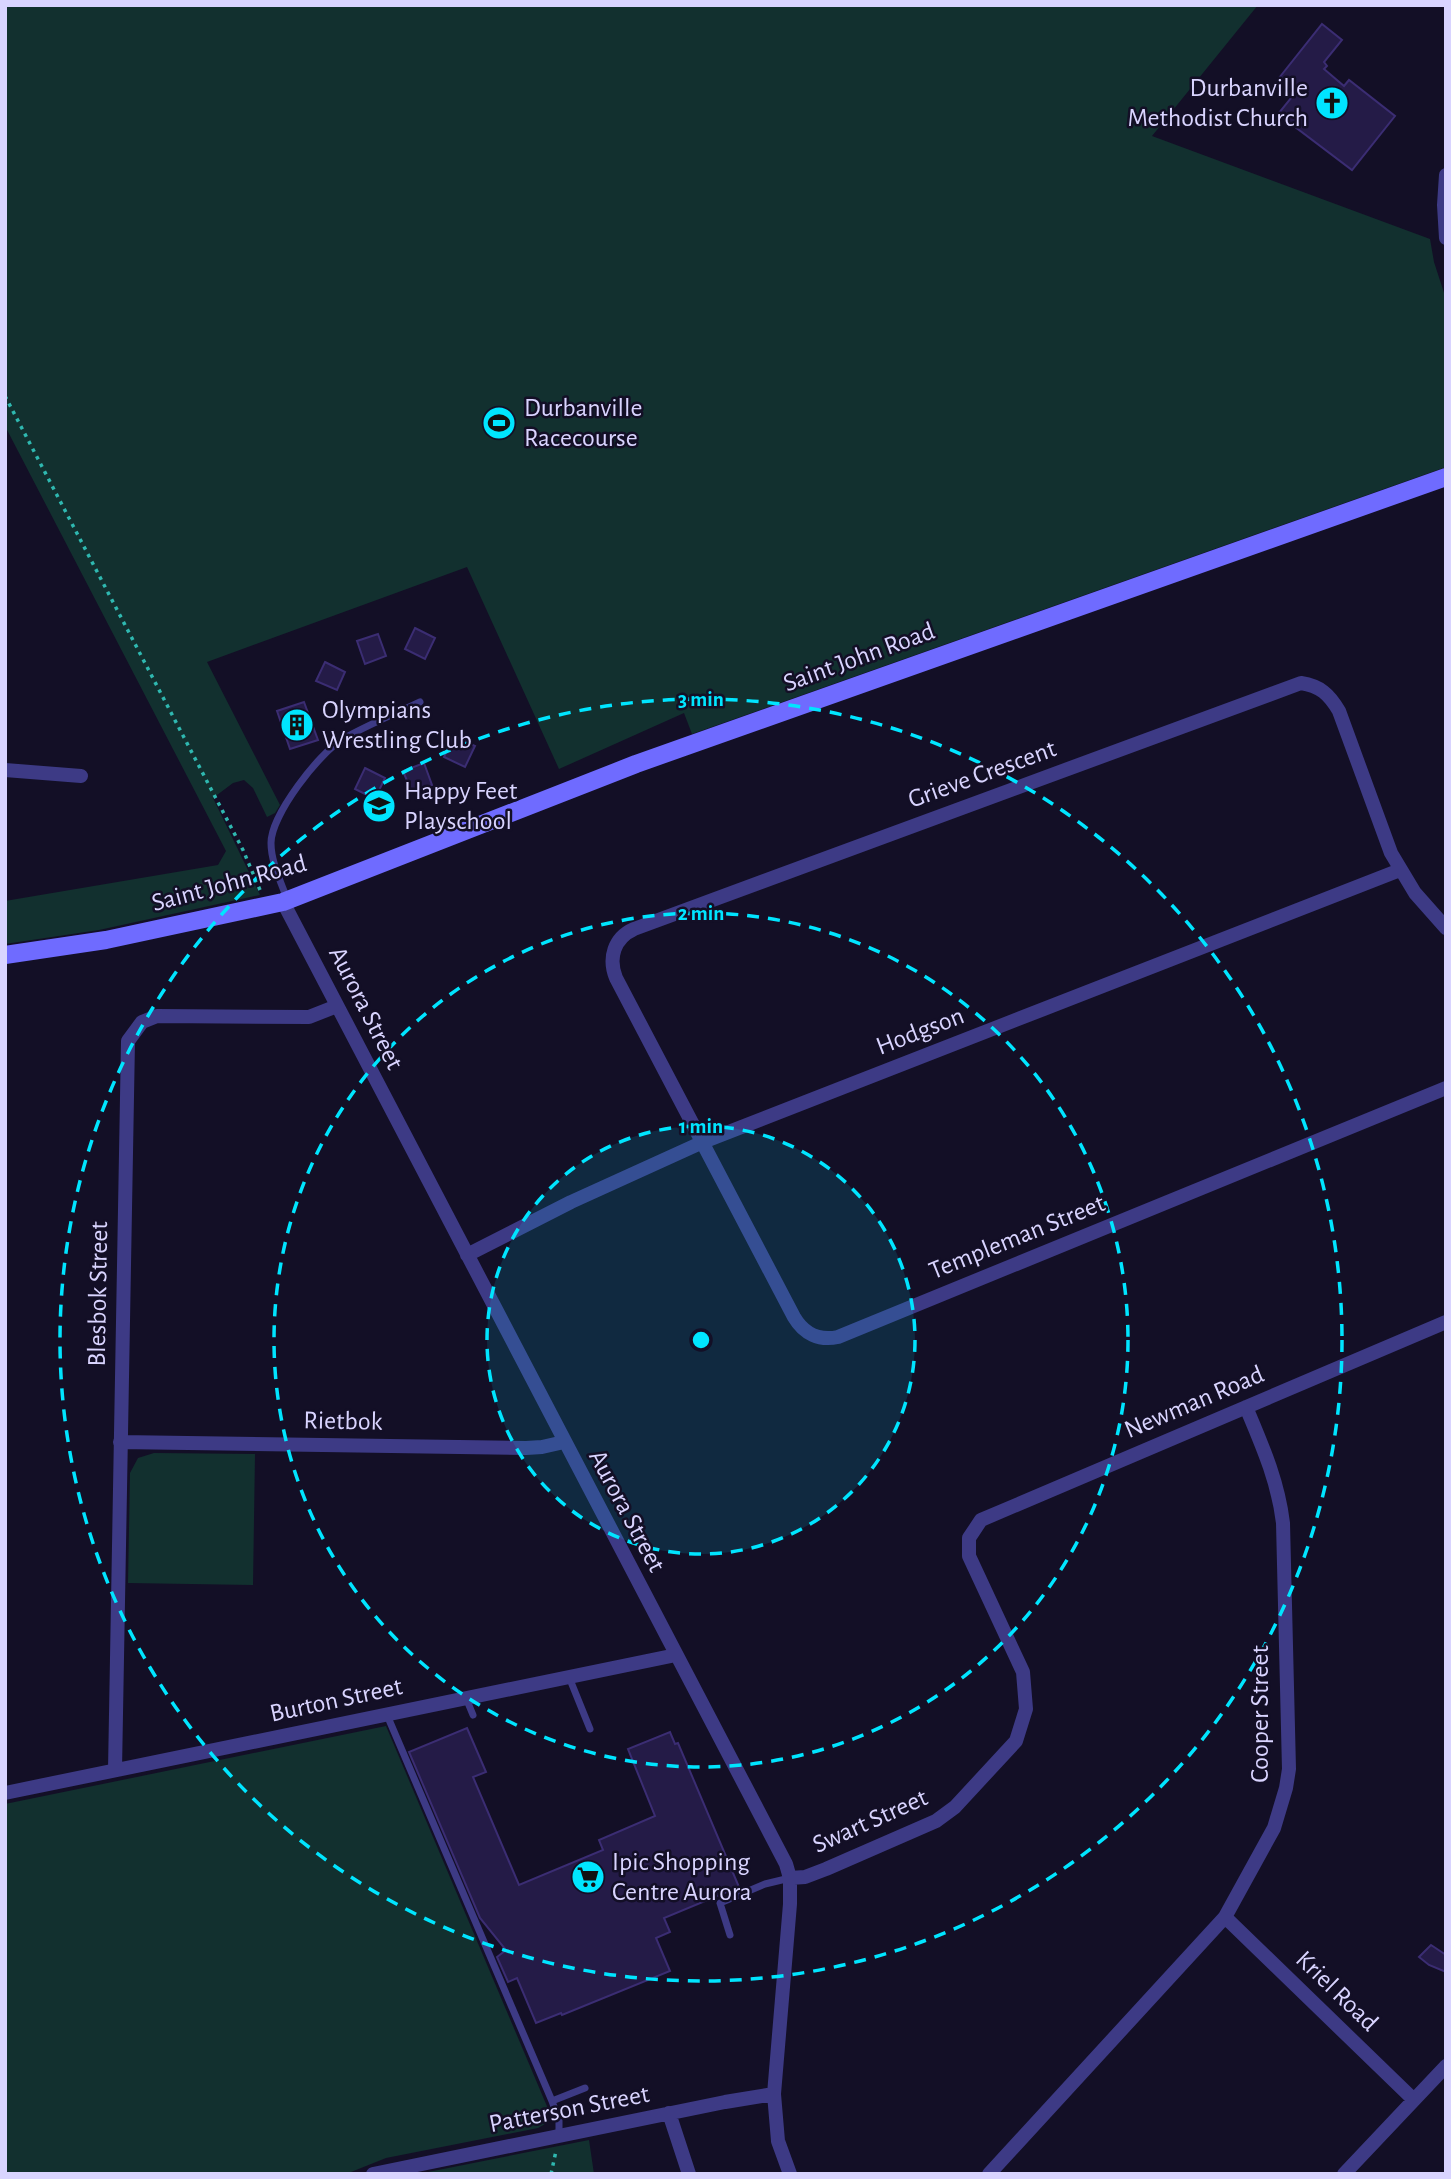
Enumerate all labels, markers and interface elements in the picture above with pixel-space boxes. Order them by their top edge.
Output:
place label: Durbanville Methodist Church [1128,75,1308,131]
church icon: Durbanville Methodist Church [1313,84,1351,122]
place label: Durbanville Racecourse [524,395,642,451]
sports icon: Durbanville Racecourse [480,404,518,442]
street label: Saint John Road [780,618,938,696]
text: 3 min [678,689,724,710]
place label: Olympians Wrestling Club [322,697,472,753]
building icon: Olympians Wrestling Club [278,706,316,744]
street label: Grieve Crescent [905,735,1059,813]
place label: Happy Feet Playschool [404,778,517,834]
school or university icon: Happy Feet Playschool [360,787,398,825]
street label: Saint John Road [149,850,309,916]
text: 2 min [678,903,724,924]
street label: Aurora Street [324,942,408,1074]
street label: Hodgson [873,1002,967,1060]
text: 1 min [679,1116,723,1137]
street label: Templeman Street [925,1190,1109,1284]
street label: Blesbok Street [84,1221,112,1367]
centre of rings [689,1328,713,1352]
street label: Newman Road [1120,1361,1268,1443]
street label: Rietbok [303,1407,383,1435]
street label: Aurora Street [584,1446,670,1576]
street label: Cooper Street [1247,1645,1273,1783]
street label: Burton Street [267,1673,405,1727]
street label: Swart Street [809,1784,931,1858]
place label: Ipic Shopping Centre Aurora [612,1849,752,1905]
supermarket icon: Ipic Shopping Centre Aurora [569,1858,607,1896]
street label: Kriel Road [1291,1946,1383,2036]
street label: Patterson Street [487,2081,651,2137]

